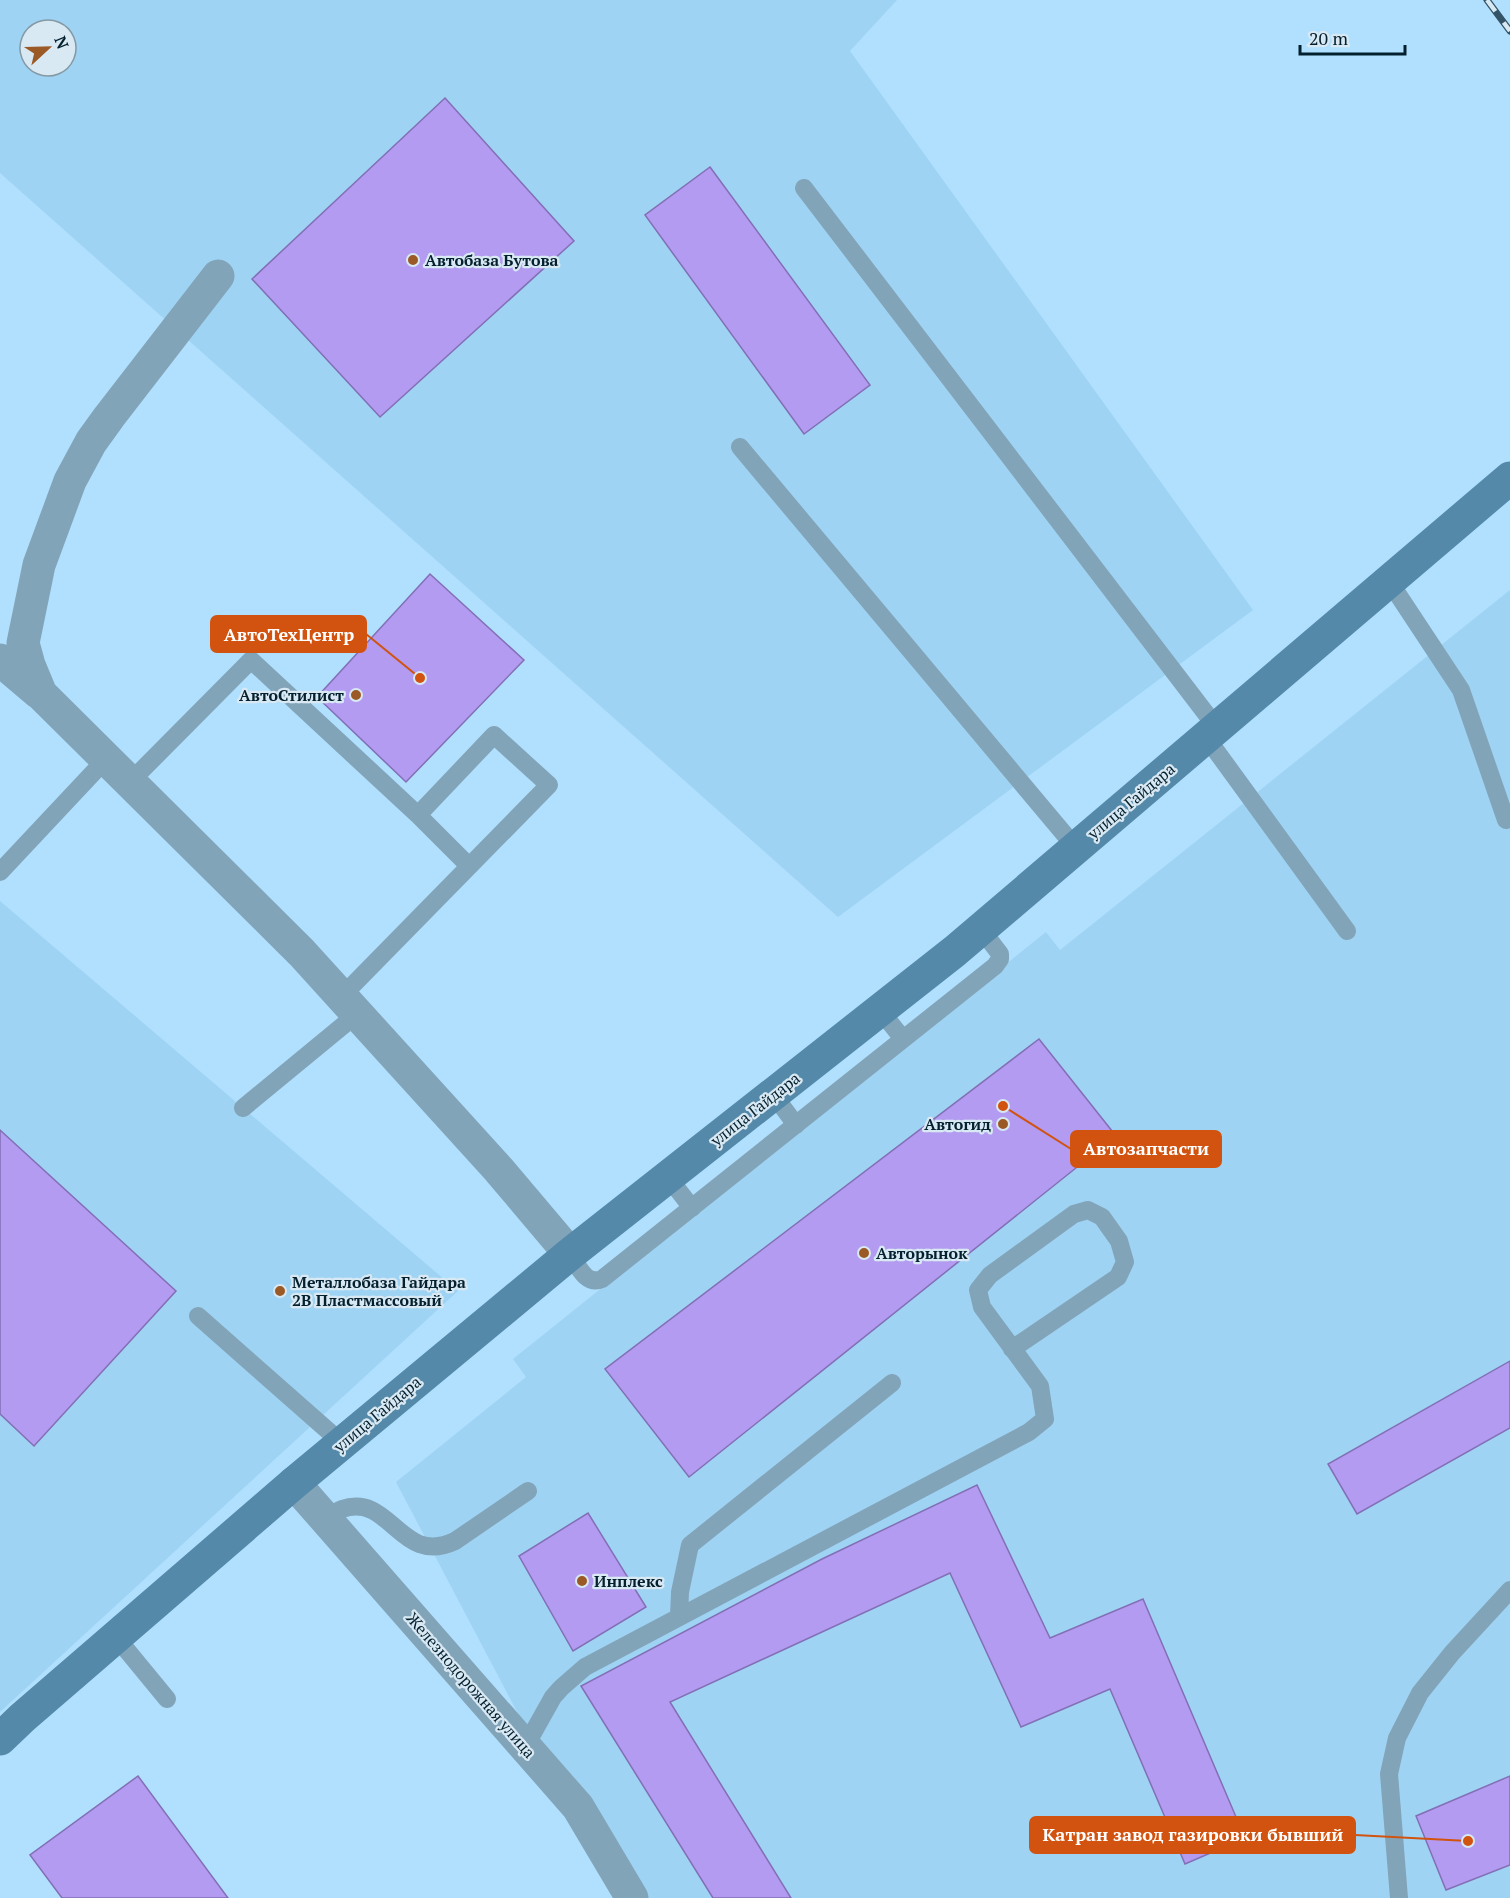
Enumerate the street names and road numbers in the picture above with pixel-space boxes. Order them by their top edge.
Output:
street label: улица Гайдара [1082,758,1179,845]
street label: улица Гайдара [705,1067,804,1152]
street label: улица Гайдара [328,1371,425,1458]
street label: Железнодорожная улица [402,1607,540,1763]

